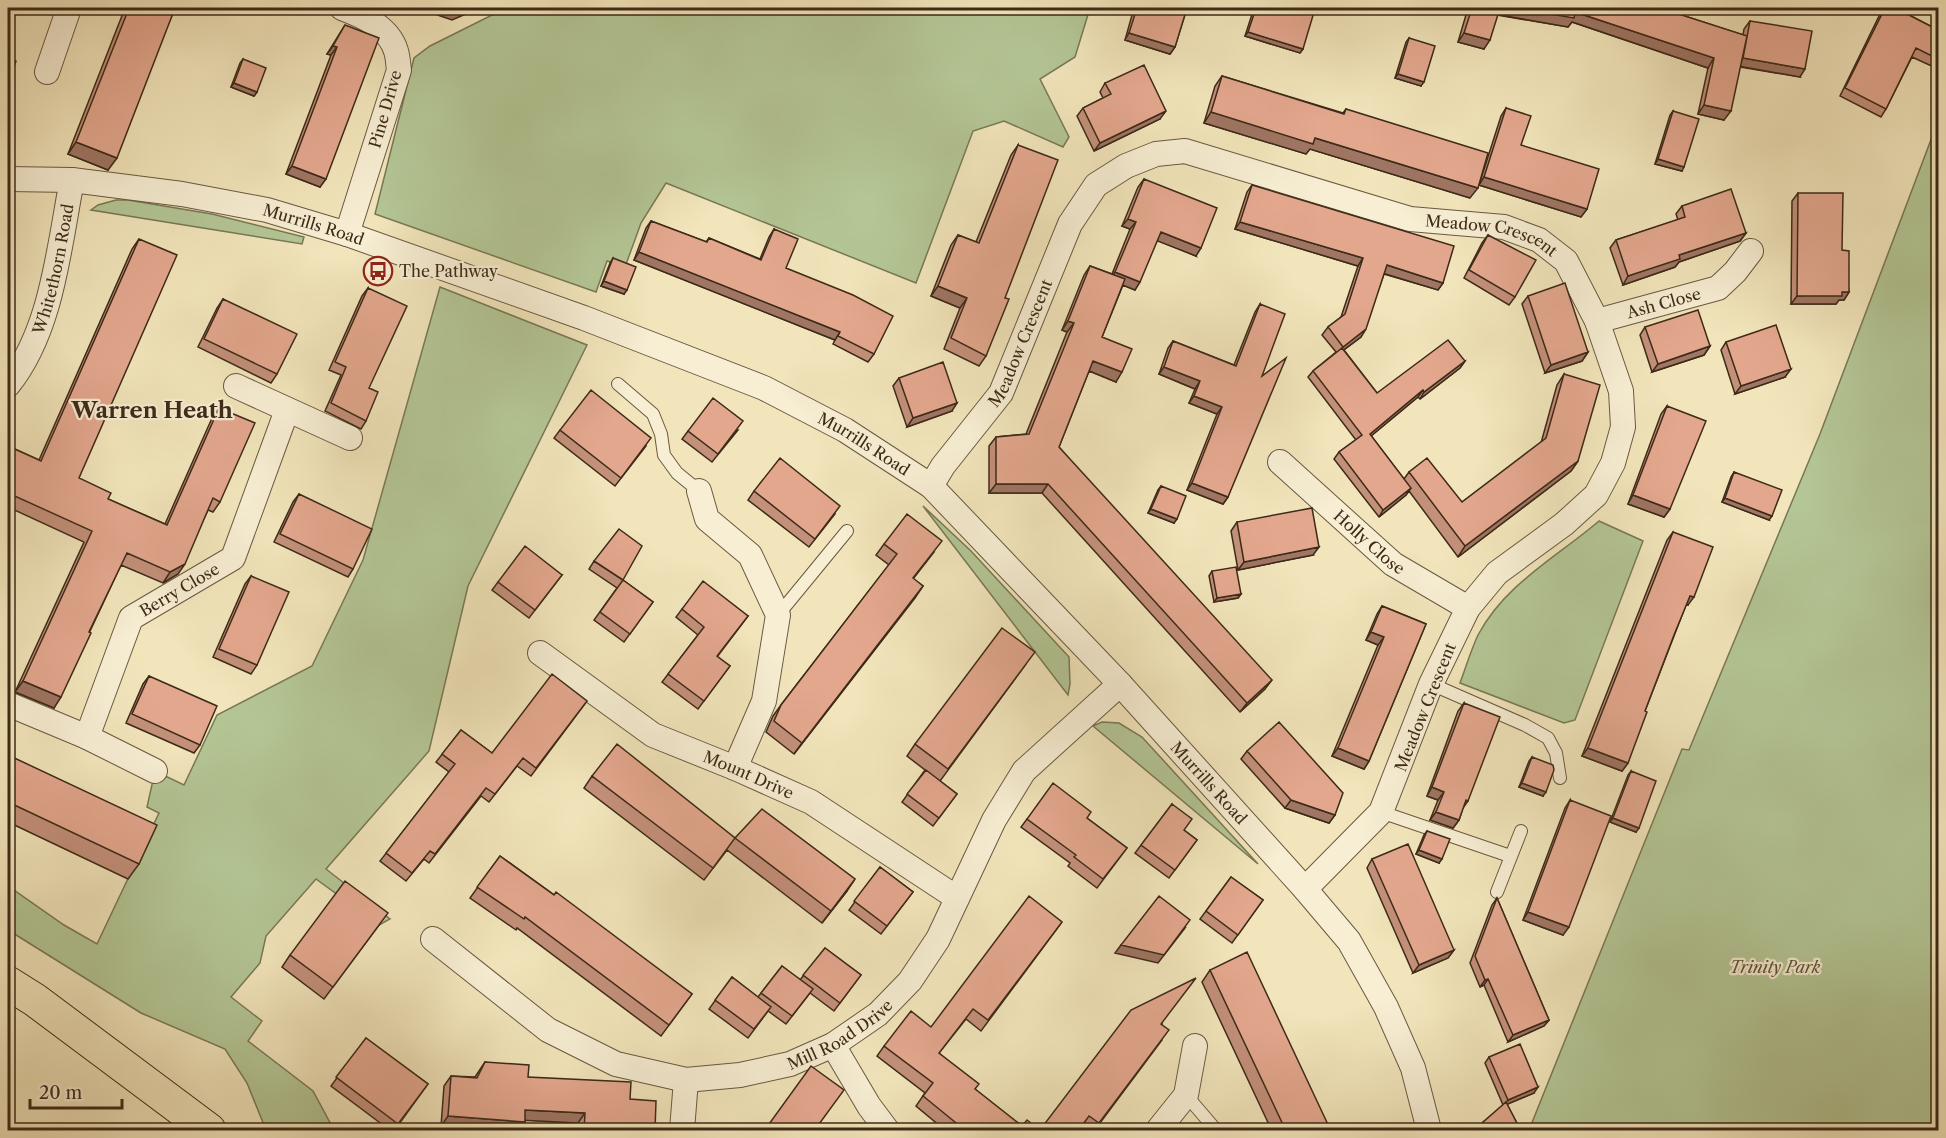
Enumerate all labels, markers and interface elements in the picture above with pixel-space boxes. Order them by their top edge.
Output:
street label: Pine Drive [364,68,406,150]
street label: Murrills Road [261,199,367,249]
street label: Whitethorn Road [28,202,78,338]
street label: Meadow Crescent [1424,210,1562,261]
bus stop icon: The Pathway [362,255,394,287]
place label: The Pathway [399,261,499,281]
street label: Meadow Crescent [984,276,1057,411]
street label: Ash Close [1623,283,1703,323]
district label: Warren Heath [70,397,233,424]
street label: Murrills Road [815,408,914,480]
street label: Holly Close [1330,505,1408,579]
street label: Berry Close [136,558,223,621]
street label: Meadow Crescent [1390,639,1460,774]
street label: Murrills Road [1167,737,1252,828]
street label: Mount Drive [700,746,797,803]
park label: Trinity Park [1730,957,1821,977]
street label: Mill Road Drive [784,995,897,1074]
scale bar [30,1072,122,1110]
text: 20 m [39,1082,83,1104]

